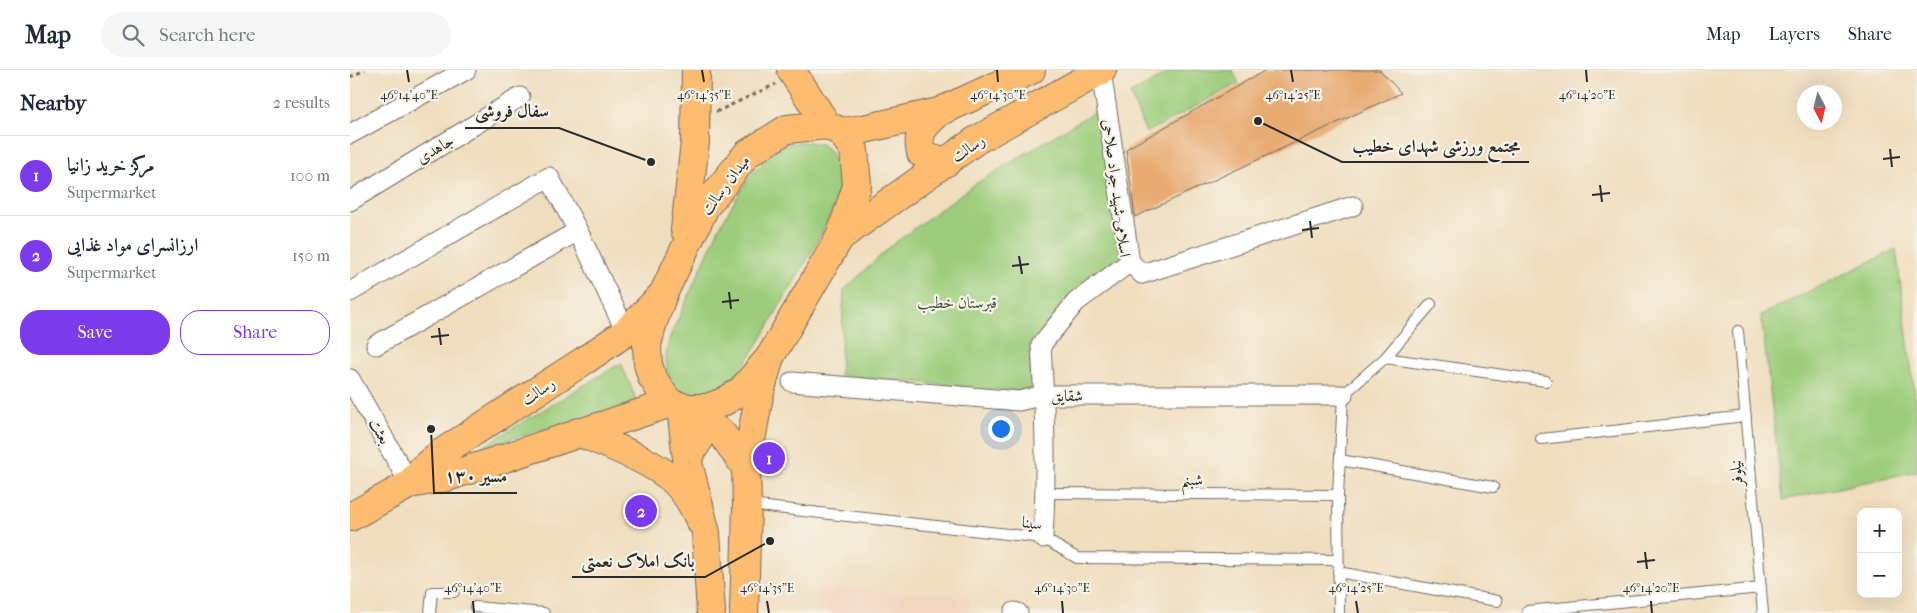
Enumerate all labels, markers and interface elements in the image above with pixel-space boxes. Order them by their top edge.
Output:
search box [101,12,451,57]
text: Map [25,21,71,49]
icon: search [119,21,147,49]
text: Search here [159,24,255,46]
text: Map [1706,24,1740,45]
text: Layers [1768,24,1820,45]
text: Share [1848,24,1892,45]
north arrow [1797,85,1842,130]
text: 46°14'40"E [380,88,438,102]
text: 46°14'35"E [677,88,731,102]
text: 46°14'30"E [970,88,1026,102]
text: 46°14'25"E [1265,88,1321,102]
text: 46°14'20"E [1559,88,1615,102]
text: Nearby [20,91,86,115]
text: 2 results [273,93,330,112]
callout: سفال فروشی [465,95,559,128]
text: سفال فروشی [475,101,549,124]
street label: اسلامی-شهید جواد صلاحی [1098,118,1135,258]
callout: مجتمع ورزشی شهدای خطیب [1342,129,1529,162]
street label: جاهدی [413,130,457,168]
street label: رسالت [948,130,988,166]
text: مجتمع ورزشی شهدای خطیب [1352,136,1521,163]
street label: میدان رسالت [696,151,754,219]
text: مرکز خرید زانیا [67,154,154,176]
text: 1 [33,166,39,185]
text: 100 m [290,166,330,185]
text: Supermarket [67,183,157,202]
text: ارزانسرای مواد غذایی [67,234,198,256]
text: 2 [32,246,40,265]
text: 150 m [292,246,330,265]
text: Supermarket [67,263,157,282]
park label: قبرستان خطیب [917,293,997,313]
button: Save [20,310,170,355]
button: Share [180,310,330,355]
street label: رسالت [518,373,558,409]
street label: شقایق [1051,386,1083,406]
street label: بعثت [365,415,395,447]
your location [988,416,1014,442]
pin: 1 [753,439,785,477]
street label: نیلوفر [1725,459,1748,489]
callout: مسیر ۱۳۰ [434,460,517,493]
text: مسیر ۱۳۰ [445,466,507,487]
street label: شبنم [1181,470,1203,496]
pin: 2 [625,492,657,530]
map controls [1857,508,1902,598]
button: + [1857,508,1902,553]
street label: سینا [1020,512,1044,534]
callout: بانک املاک نعمتی [572,544,705,577]
text: بانک املاک نعمتی [581,551,695,574]
button: − [1857,553,1902,598]
text: 46°14'40"E [444,581,502,595]
text: 46°14'35"E [740,581,794,595]
text: 46°14'30"E [1034,581,1090,595]
text: 46°14'25"E [1328,581,1384,595]
text: 46°14'20"E [1623,581,1679,595]

